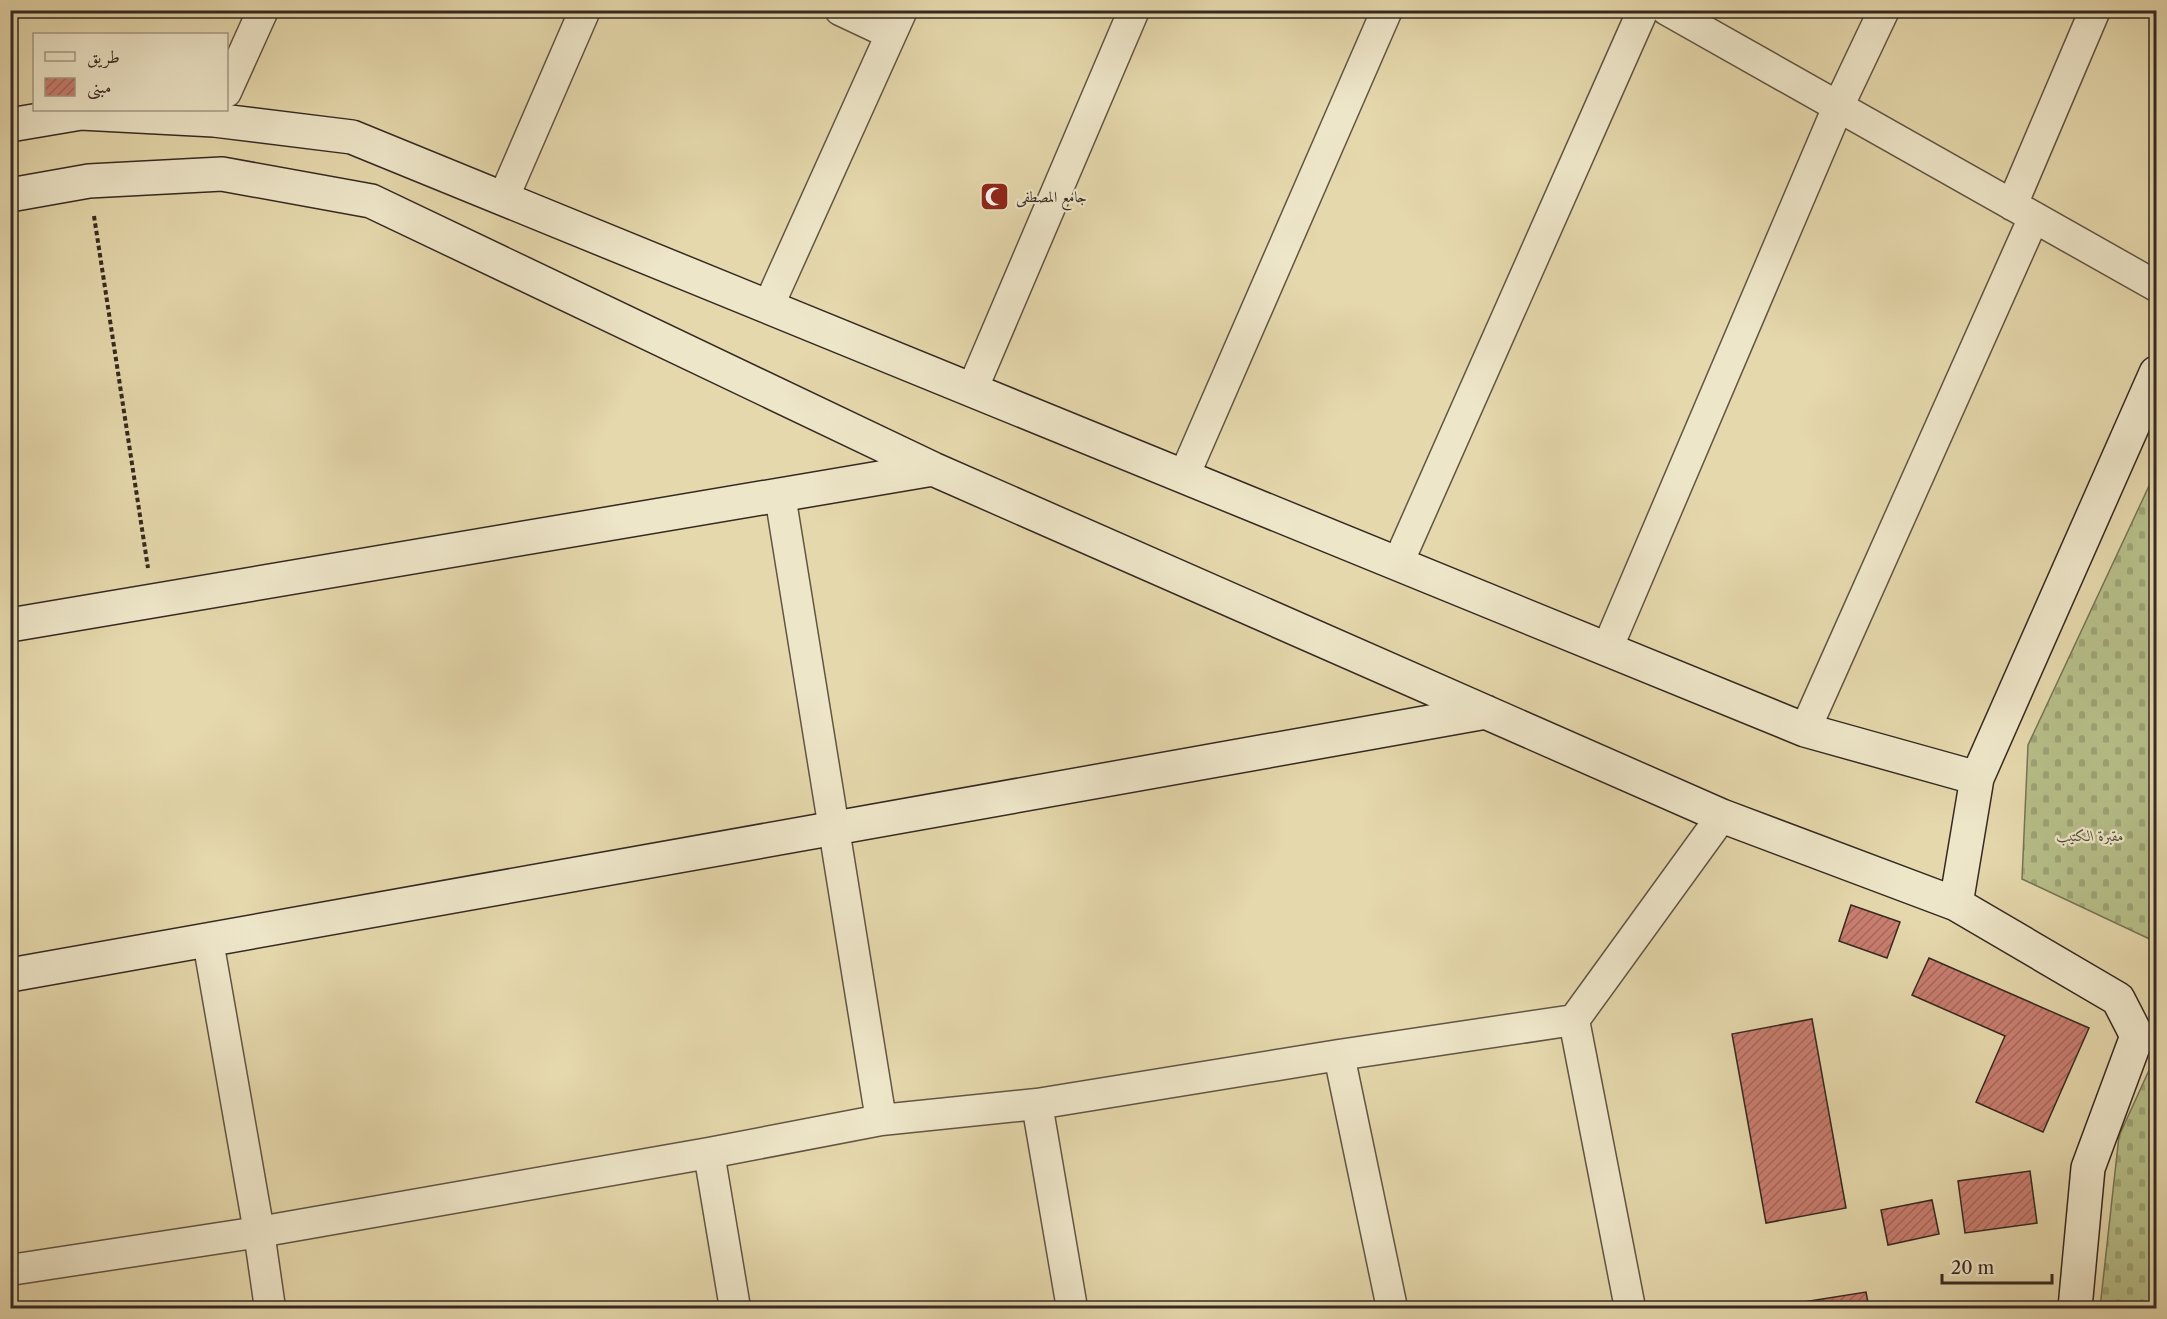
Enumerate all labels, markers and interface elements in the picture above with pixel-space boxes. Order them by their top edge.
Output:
legend [33,33,228,111]
text: طريق [87,46,120,69]
text: مبنى [87,76,112,100]
mosque icon: جامع المصطفى [979,181,1011,213]
place label: جامع المصطفى [1016,187,1087,211]
park label: مقبرة الكتيب [2056,826,2124,846]
scale bar [1942,1247,2052,1285]
text: 20 m [1951,1257,1995,1279]

